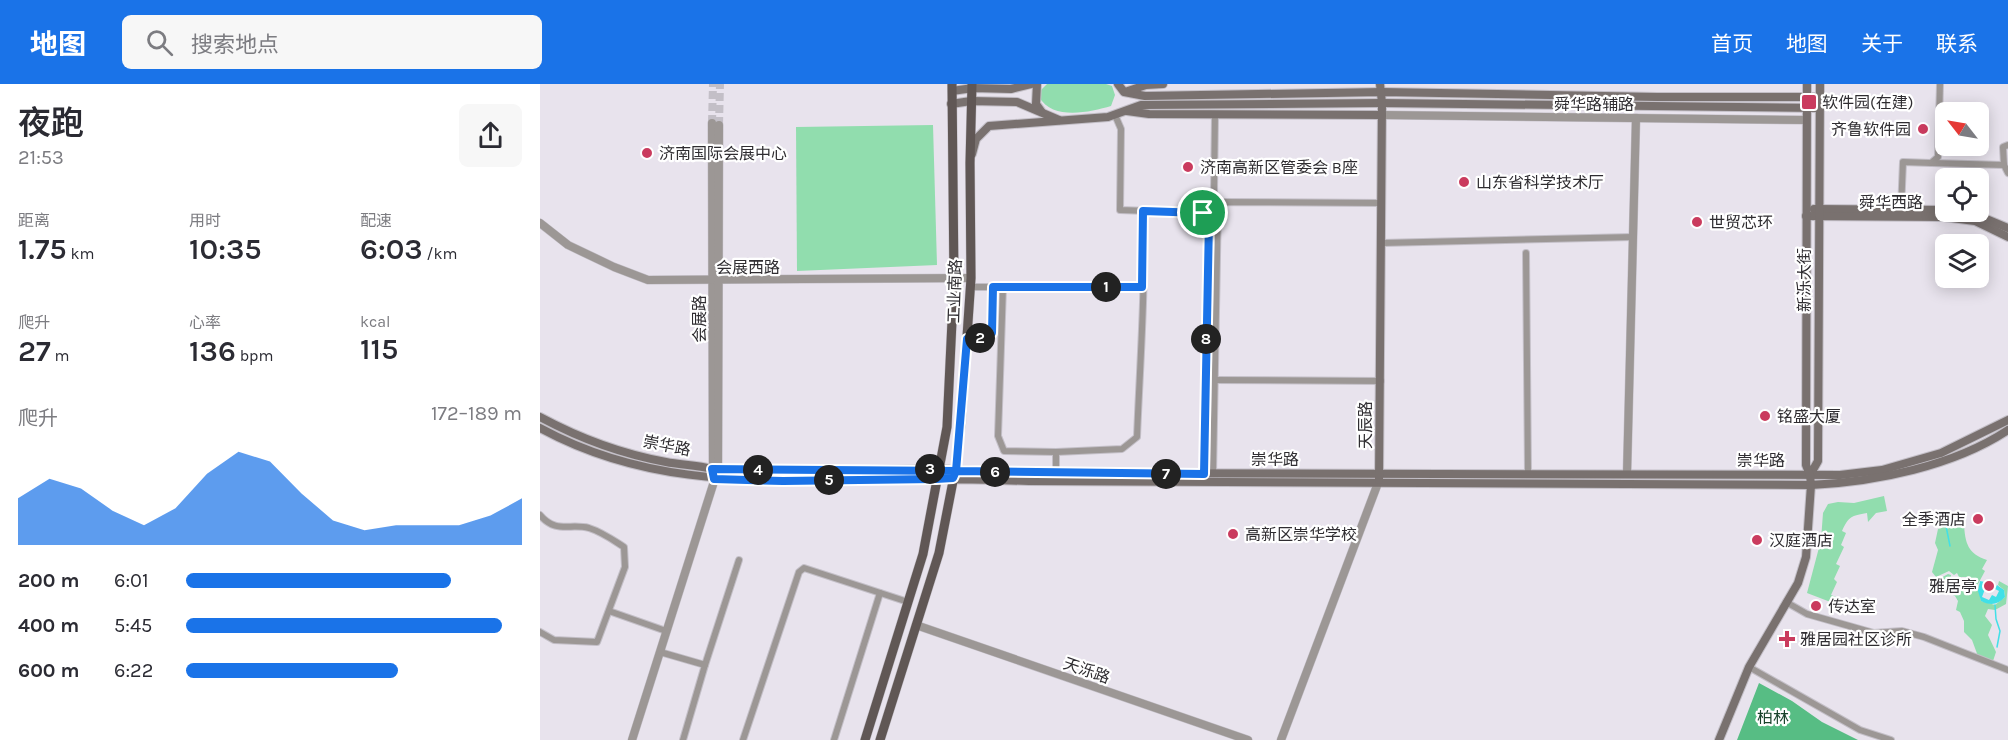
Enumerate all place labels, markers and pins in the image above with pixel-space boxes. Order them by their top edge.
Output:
marker: 软件园(在建) [1800,93,1818,111]
place label: 软件园(在建) [1822,93,1913,112]
place label: 齐鲁软件园 [1831,120,1911,139]
marker: 齐鲁软件园 [1916,122,1930,136]
place label: 济南国际会展中心 [659,144,787,163]
marker: 济南国际会展中心 [640,146,654,160]
place label: 济南高新区管委会 B座 [1200,158,1358,177]
marker: 济南高新区管委会 B座 [1181,160,1195,174]
place label: 山东省科学技术厅 [1476,173,1604,192]
marker: 山东省科学技术厅 [1457,175,1471,189]
pin [1177,187,1228,238]
place label: 世贸芯环 [1709,213,1773,232]
marker: 世贸芯环 [1690,215,1704,229]
pin: 1 [1091,272,1121,302]
pin: 2 [965,323,995,353]
pin: 8 [1191,324,1221,354]
place label: 铭盛大厦 [1777,407,1841,426]
marker: 铭盛大厦 [1758,409,1772,423]
pin: 3 [915,454,945,484]
pin: 4 [743,455,773,485]
pin: 6 [980,457,1010,487]
pin: 7 [1151,459,1181,489]
pin: 5 [814,465,844,495]
place label: 全季酒店 [1902,510,1966,529]
marker: 全季酒店 [1971,512,1985,526]
place label: 高新区崇华学校 [1245,525,1357,544]
marker: 高新区崇华学校 [1226,527,1240,541]
place label: 汉庭酒店 [1769,531,1833,550]
marker: 汉庭酒店 [1750,533,1764,547]
place label: 雅居亭 [1929,577,1977,596]
marker: 雅居亭 [1982,579,1996,593]
place label: 传达室 [1828,597,1876,616]
marker: 传达室 [1809,599,1823,613]
marker: 雅居园社区诊所 [1778,630,1796,648]
place label: 雅居园社区诊所 [1800,630,1912,649]

